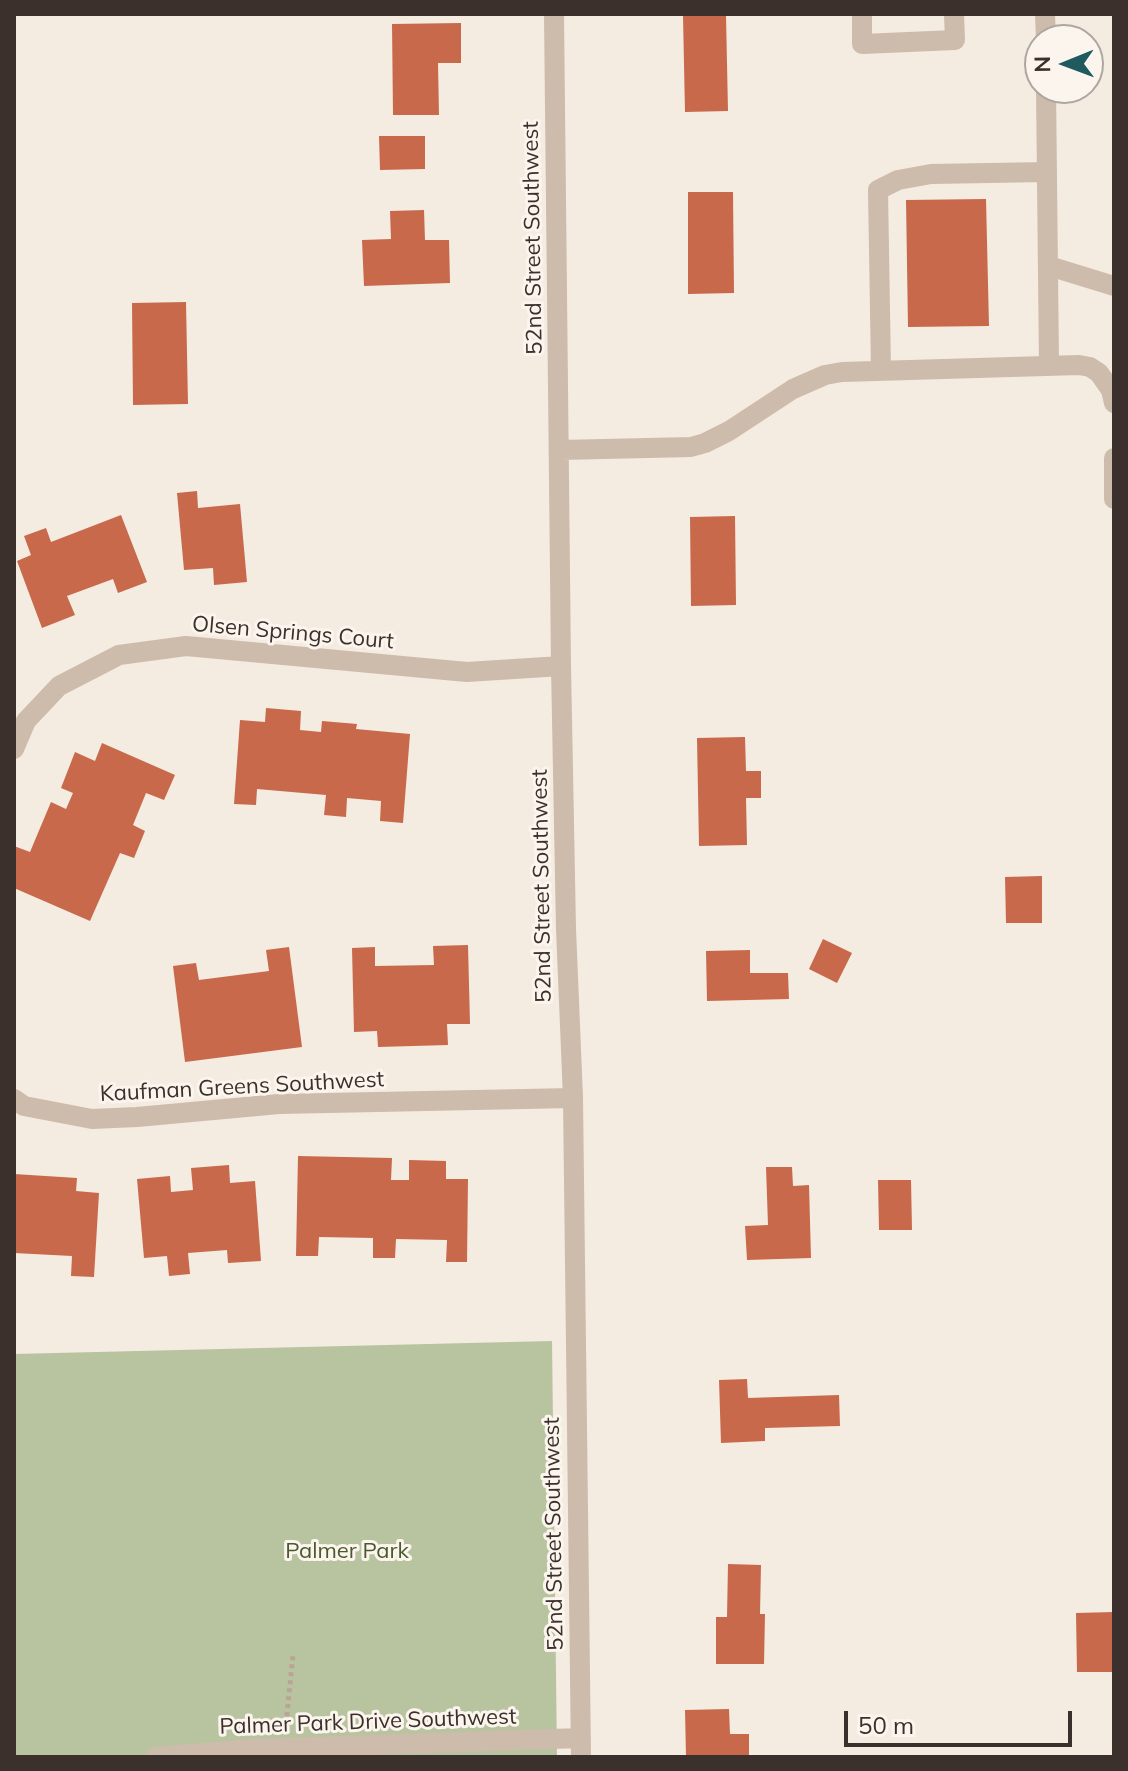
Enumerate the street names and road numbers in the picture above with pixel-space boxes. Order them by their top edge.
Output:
street label: 52nd Street Southwest [518,121,548,355]
street label: Olsen Springs Court [191,611,395,655]
street label: 52nd Street Southwest [527,769,557,1003]
street label: Kaufman Greens Southwest [99,1066,385,1108]
street label: 52nd Street Southwest [539,1417,569,1651]
street label: Palmer Park Drive Southwest [219,1704,517,1740]

